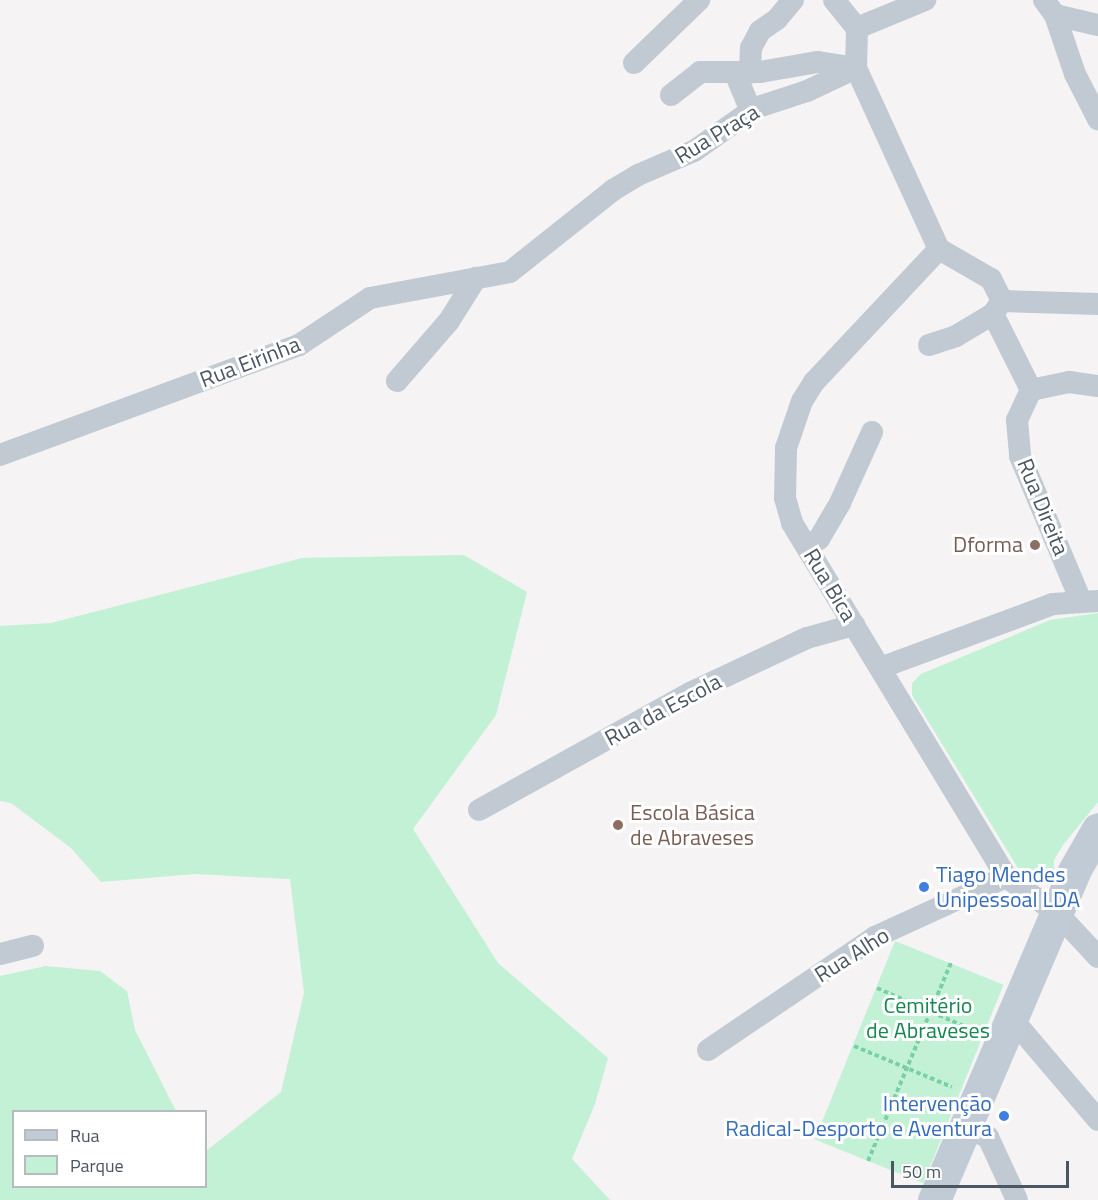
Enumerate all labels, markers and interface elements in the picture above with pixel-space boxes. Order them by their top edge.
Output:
street label: Rua Praça [670,99,764,169]
street label: Rua Eirinha [196,331,304,393]
street label: Rua Direita [1012,455,1074,559]
place label: Dforma [953,532,1023,558]
marker: Dforma [1028,538,1042,552]
street label: Rua Bica [798,544,862,626]
street label: Rua da Escola [600,668,726,752]
place label: Escola Básica de Abraveses [630,799,755,850]
marker: Escola Básica de Abraveses [611,818,625,832]
place label: Tiago Mendes Unipessoal LDA [936,861,1080,912]
marker: Tiago Mendes Unipessoal LDA [917,880,931,894]
street label: Rua Alho [810,922,894,988]
park label: Cemitério de Abraveses [866,992,990,1044]
place label: Intervenção Radical-Desporto e Aventura [725,1090,992,1142]
marker: Intervenção Radical-Desporto e Aventura [997,1109,1011,1123]
legend [12,1110,207,1188]
text: Rua [70,1122,100,1149]
scale bar [894,1149,1072,1187]
text: Parque [70,1152,124,1179]
text: 50 m [902,1158,941,1185]

